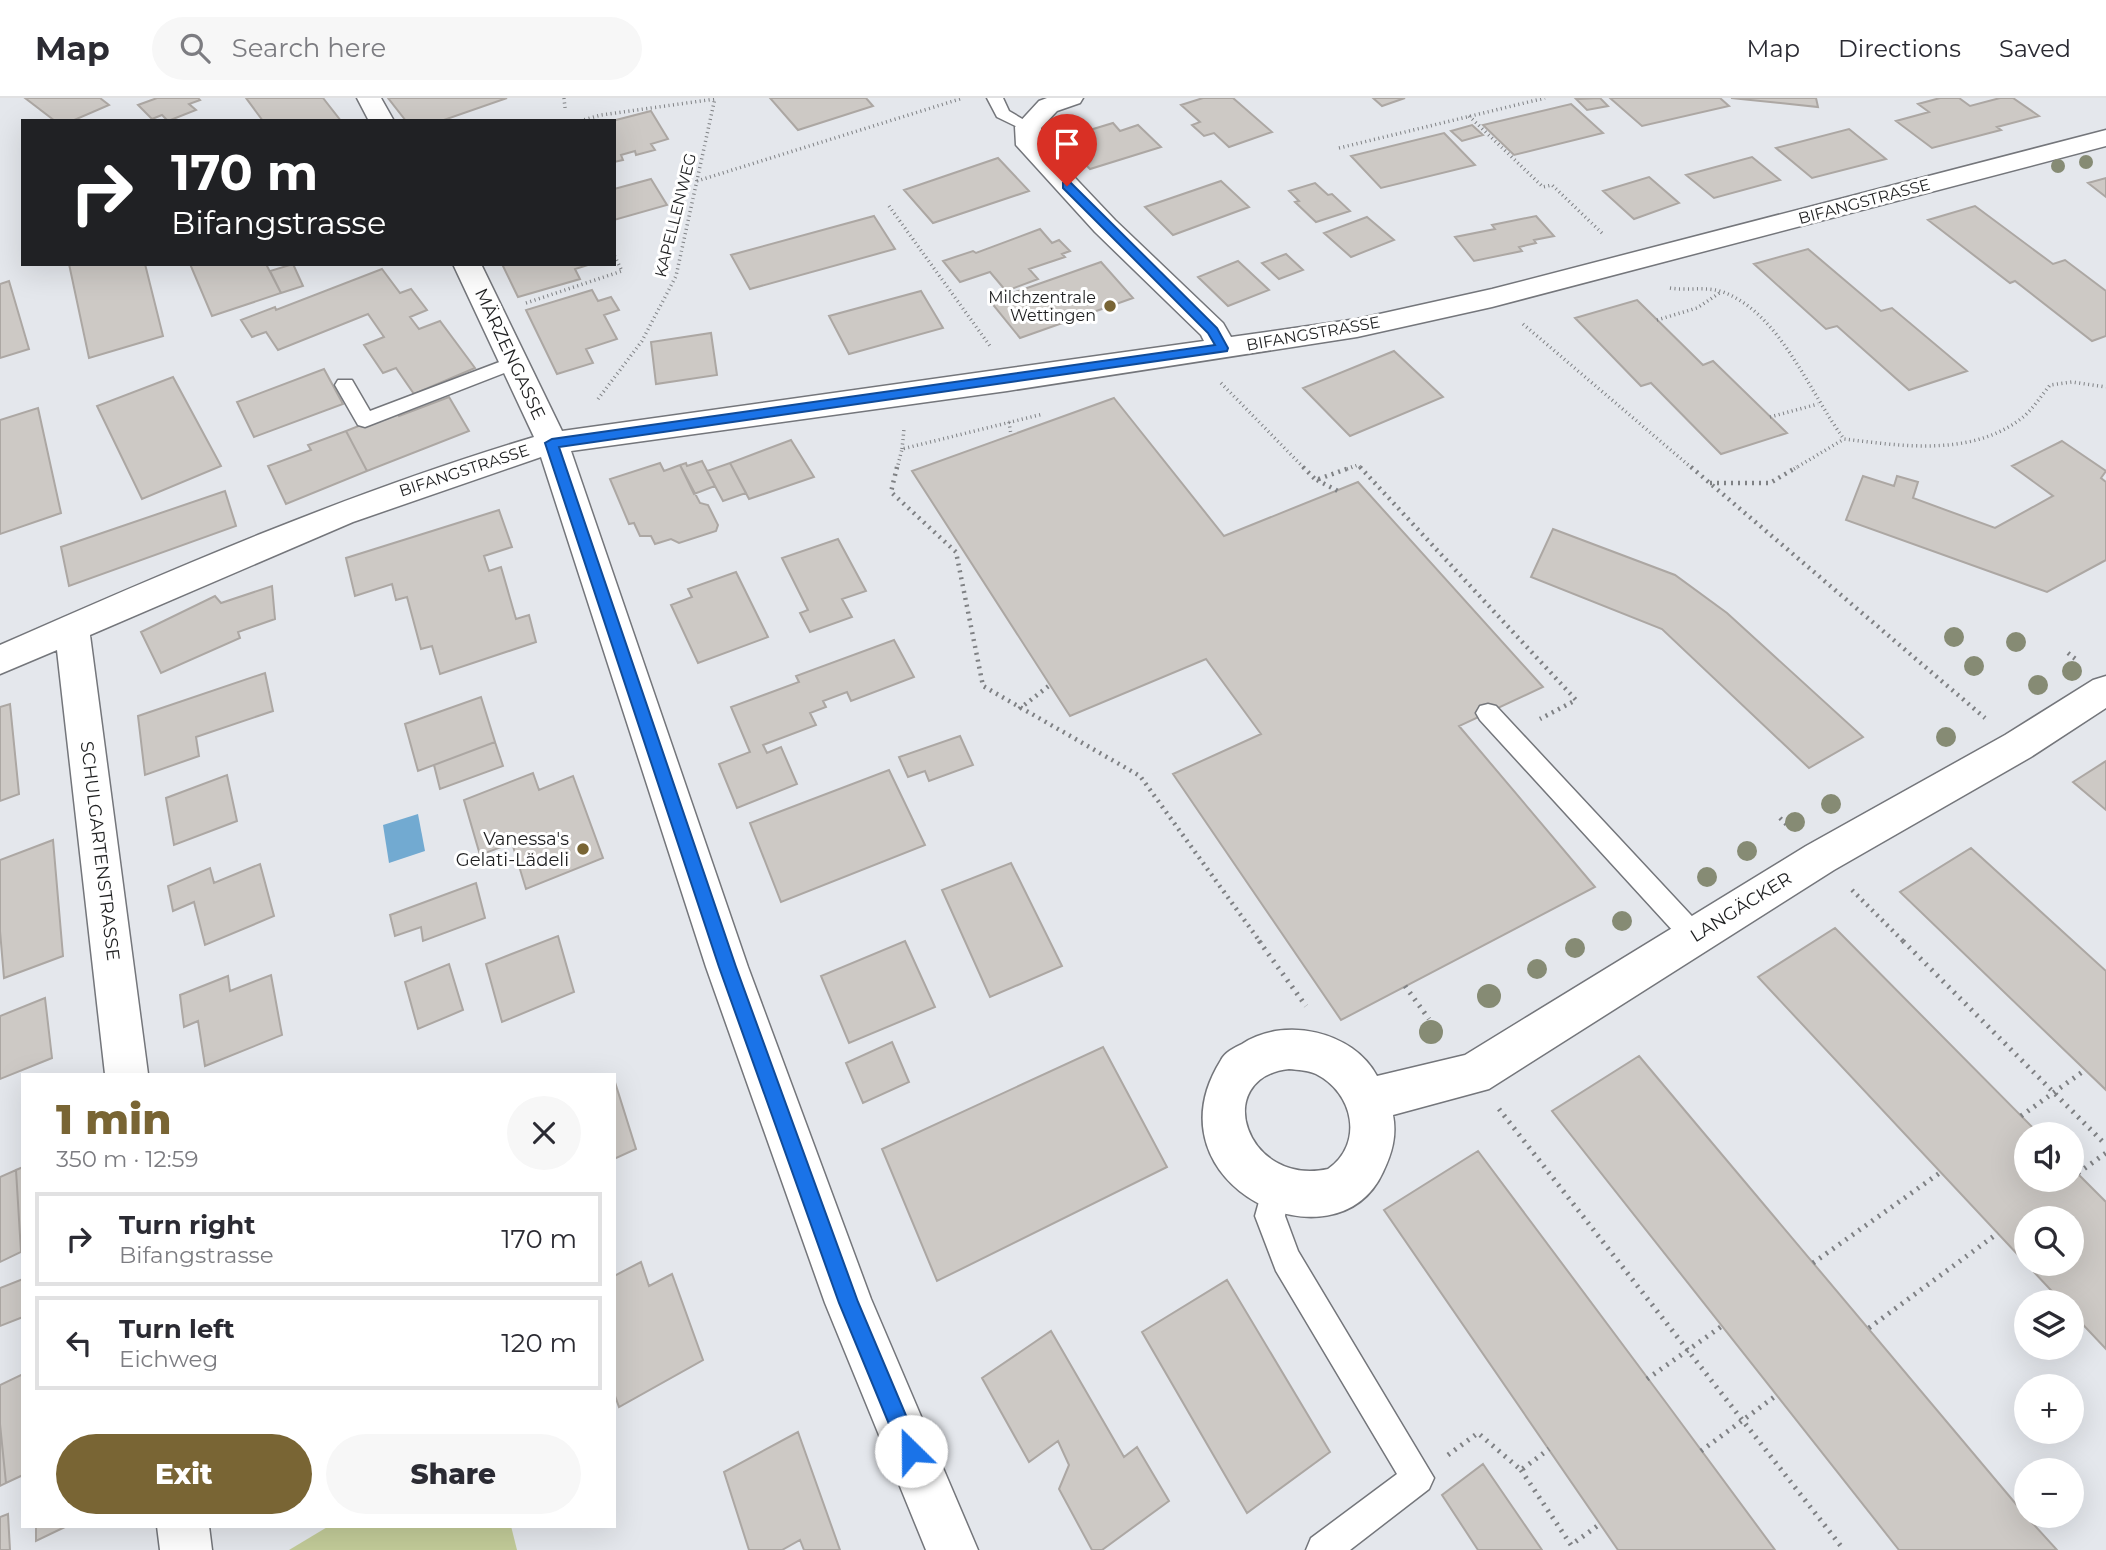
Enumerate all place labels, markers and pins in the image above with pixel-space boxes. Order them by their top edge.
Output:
pin [1037,114,1097,186]
place label: Milchzentrale Wettingen [988,288,1096,325]
marker: Milchzentrale Wettingen [1102,298,1118,314]
place label: Vanessa's Gelati-Lädeli [456,828,569,871]
marker: Vanessa's Gelati-Lädeli [575,841,591,857]

